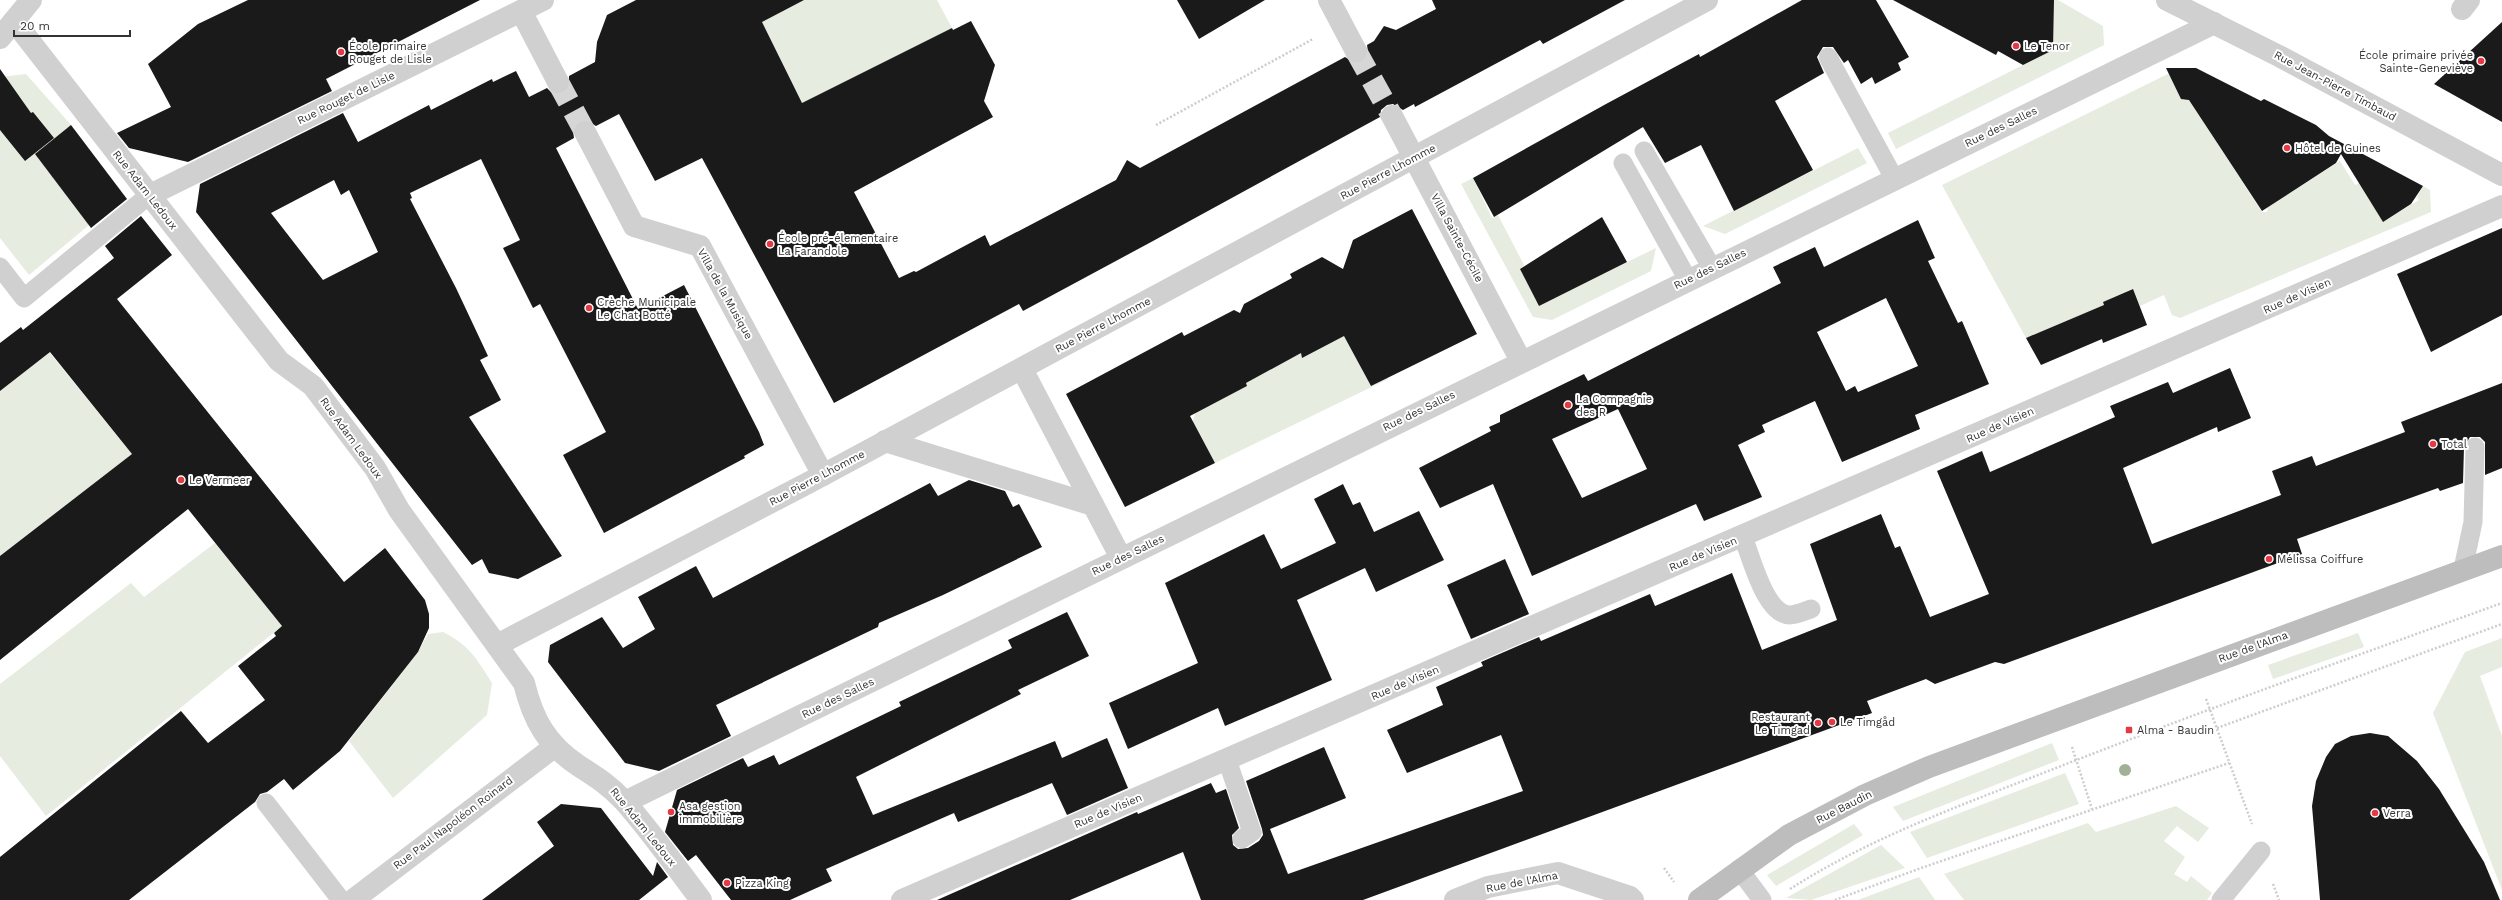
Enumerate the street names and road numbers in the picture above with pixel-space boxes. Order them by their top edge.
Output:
street label: Rue Jean-Pierre Timbaud [2272,48,2398,124]
street label: Rue Rouget de Lisle [295,69,397,127]
street label: Rue des Salles [1963,104,2039,150]
street label: Rue Pierre Lhomme [1338,141,1438,203]
street label: Rue Adam Ledoux [110,148,180,232]
street label: Villa Sainte-Cécile [1428,191,1486,285]
street label: Villa de la Musique [695,246,755,342]
street label: Rue des Salles [1672,246,1748,292]
street label: Rue de Visien [2261,275,2333,317]
street label: Rue Pierre Lhomme [1053,294,1153,356]
street label: Rue des Salles [1381,388,1457,434]
street label: Rue Adam Ledoux [317,395,385,481]
street label: Rue de Visien [1964,404,2036,446]
street label: Rue Pierre Lhomme [767,447,867,509]
street label: Rue des Salles [1090,532,1166,578]
street label: Rue de Visien [1667,534,1739,574]
street label: Rue de l'Alma [2216,628,2290,666]
street label: Rue de Visien [1369,663,1441,703]
street label: Rue des Salles [800,675,876,721]
street label: Rue Paul Napoléon Roinard [391,774,515,872]
street label: Rue Adam Ledoux [607,785,679,869]
street label: Rue Baudin [1814,787,1874,827]
street label: Rue de Visien [1072,791,1144,831]
street label: Rue de l'Alma [1485,869,1559,895]

